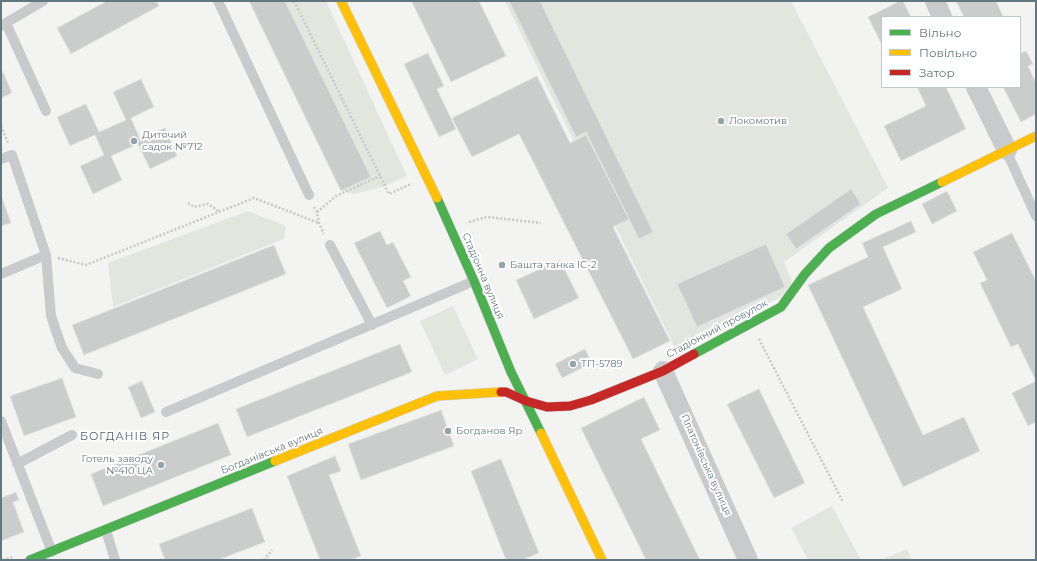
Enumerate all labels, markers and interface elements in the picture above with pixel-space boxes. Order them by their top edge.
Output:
legend [881,16,1021,88]
text: Вільно [919,25,961,40]
text: Повільно [919,45,977,60]
text: Затор [919,65,955,80]
place label: Локомотив [729,115,787,127]
marker: Локомотив [716,116,726,126]
place label: Дитячий садок №712 [142,129,202,152]
marker: Дитячий садок №712 [129,136,139,146]
street label: Стадіонна вулиця [459,231,507,321]
place label: Башта танка ІС-2 [510,259,597,271]
marker: Башта танка ІС-2 [497,260,507,270]
street label: Стадіонний провулок [664,297,770,361]
place label: ТП-5789 [581,358,623,370]
marker: ТП-5789 [568,359,578,369]
street label: Платонівська вулиця [678,412,734,518]
street label: Богданівська вулиця [219,425,325,477]
place label: Богданов Яр [456,425,522,437]
marker: Богданов Яр [443,426,453,436]
district label: БОГДАНІВ ЯР [80,430,170,444]
place label: Готель заводу №410 ЦА [82,453,153,476]
marker: Готель заводу №410 ЦА [156,460,166,470]

